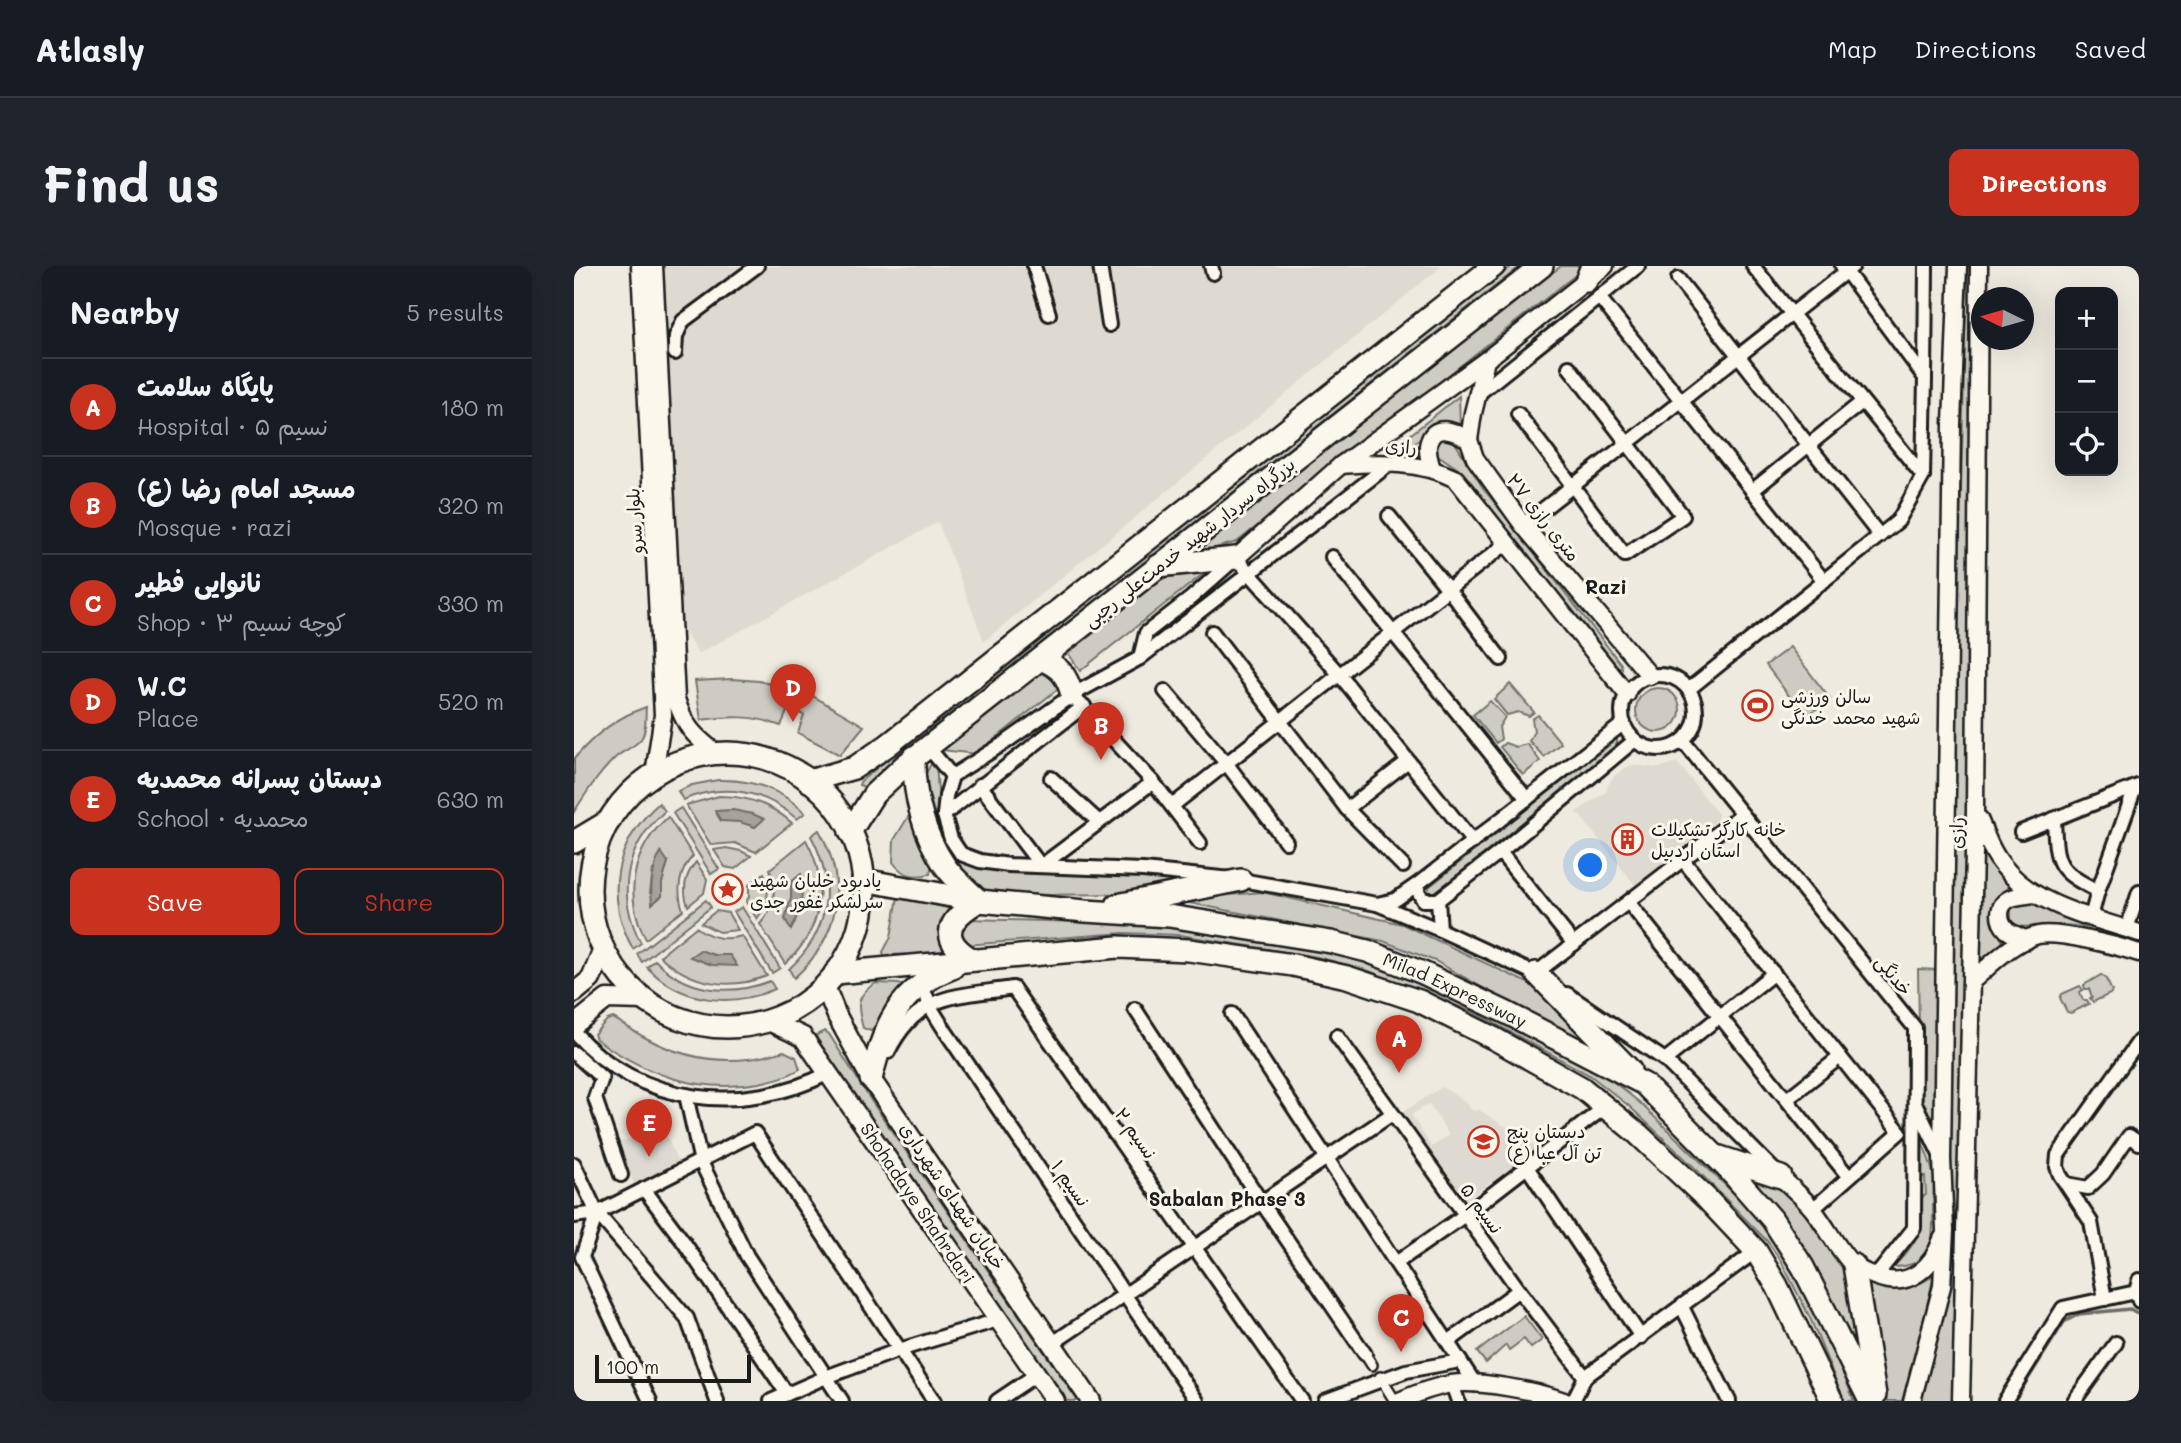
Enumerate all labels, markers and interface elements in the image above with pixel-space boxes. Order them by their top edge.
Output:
text: Atlasly [35,27,145,70]
text: Map [1828,33,1877,64]
text: Directions [1915,33,2037,64]
text: Saved [2075,33,2146,64]
button: Directions [1949,149,2139,216]
text: Find us [42,151,220,214]
north arrow [1971,287,2034,350]
map controls [2055,287,2118,476]
button: + [2055,287,2118,350]
text: Nearby [70,292,180,332]
text: 5 results [407,297,504,327]
button: − [2055,350,2118,413]
text: پایگاه سلامت [137,369,274,403]
text: A [85,392,101,422]
text: 180 m [440,392,504,422]
text: Hospital · نسیم ۵ [137,411,328,441]
button: locate [2055,413,2118,476]
street label: رازی [1384,433,1418,459]
street label: بزرگراه سردار شهید خدمت‌علی رجبی [1078,452,1300,632]
street label: ۲۷ متری رازی [1502,468,1586,566]
text: مسجد امام رضا (ع) [137,471,356,505]
street label: بلوار سرو [620,487,648,556]
text: B [85,490,101,520]
text: 320 m [438,490,504,520]
text: Mosque · razi [137,512,292,542]
text: نانوایی فطیر [137,565,263,599]
district label: Razi [1585,574,1627,599]
text: C [84,588,102,618]
text: 330 m [437,588,504,618]
text: Shop · کوچه نسیم ۳ [137,607,346,637]
pin: D [770,664,816,722]
text: W.C [137,669,186,703]
place label: سالن ورزشی شهید محمد خدنگی [1781,684,1921,729]
text: D [85,686,101,716]
text: 520 m [438,686,504,716]
sports icon: سالن ورزشی شهید محمد خدنگی [1741,689,1775,723]
pin: B [1078,702,1124,760]
text: Place [137,703,199,733]
text: دبستان پسرانه محمدیه [137,761,382,795]
text: E [86,784,100,814]
text: 630 m [437,784,504,814]
text: School · محمدیه [137,803,308,833]
place label: خانه کارگر تشکیلات استان اردبیل [1651,817,1786,862]
street label: رازی [1944,817,1968,849]
building icon: خانه کارگر تشکیلات استان اردبیل [1611,822,1645,856]
your location [1573,848,1607,882]
button: Save [70,868,280,935]
button: Share [294,868,504,935]
place label: یادبود خلبان شهید سرلشکر غفور جدی [750,868,883,913]
place icon: یادبود خلبان شهید سرلشکر غفور جدی [710,873,744,907]
street label: Milad Expressway [1380,947,1531,1033]
street label: خدنگی [1870,950,1918,1000]
pin: A [1376,1015,1422,1073]
pin: E [626,1099,672,1157]
street label: نسیم ۲ [1107,1103,1162,1165]
street label: Shohadaye Shahrdari [855,1118,981,1288]
street label: خیابان شهدای شهرداری [895,1118,1011,1274]
place label: دبستان پنج تن آل عبا (ع) [1507,1119,1602,1165]
school or university icon: دبستان پنج تن آل عبا (ع) [1467,1124,1501,1158]
street label: نسیم ۱ [1044,1155,1096,1213]
street label: نسیم ۵ [1453,1178,1509,1240]
district label: Sabalan Phase 3 [1149,1186,1305,1211]
pin: C [1378,1294,1424,1352]
scale bar [595,1352,751,1384]
text: 100 m [606,1354,659,1379]

